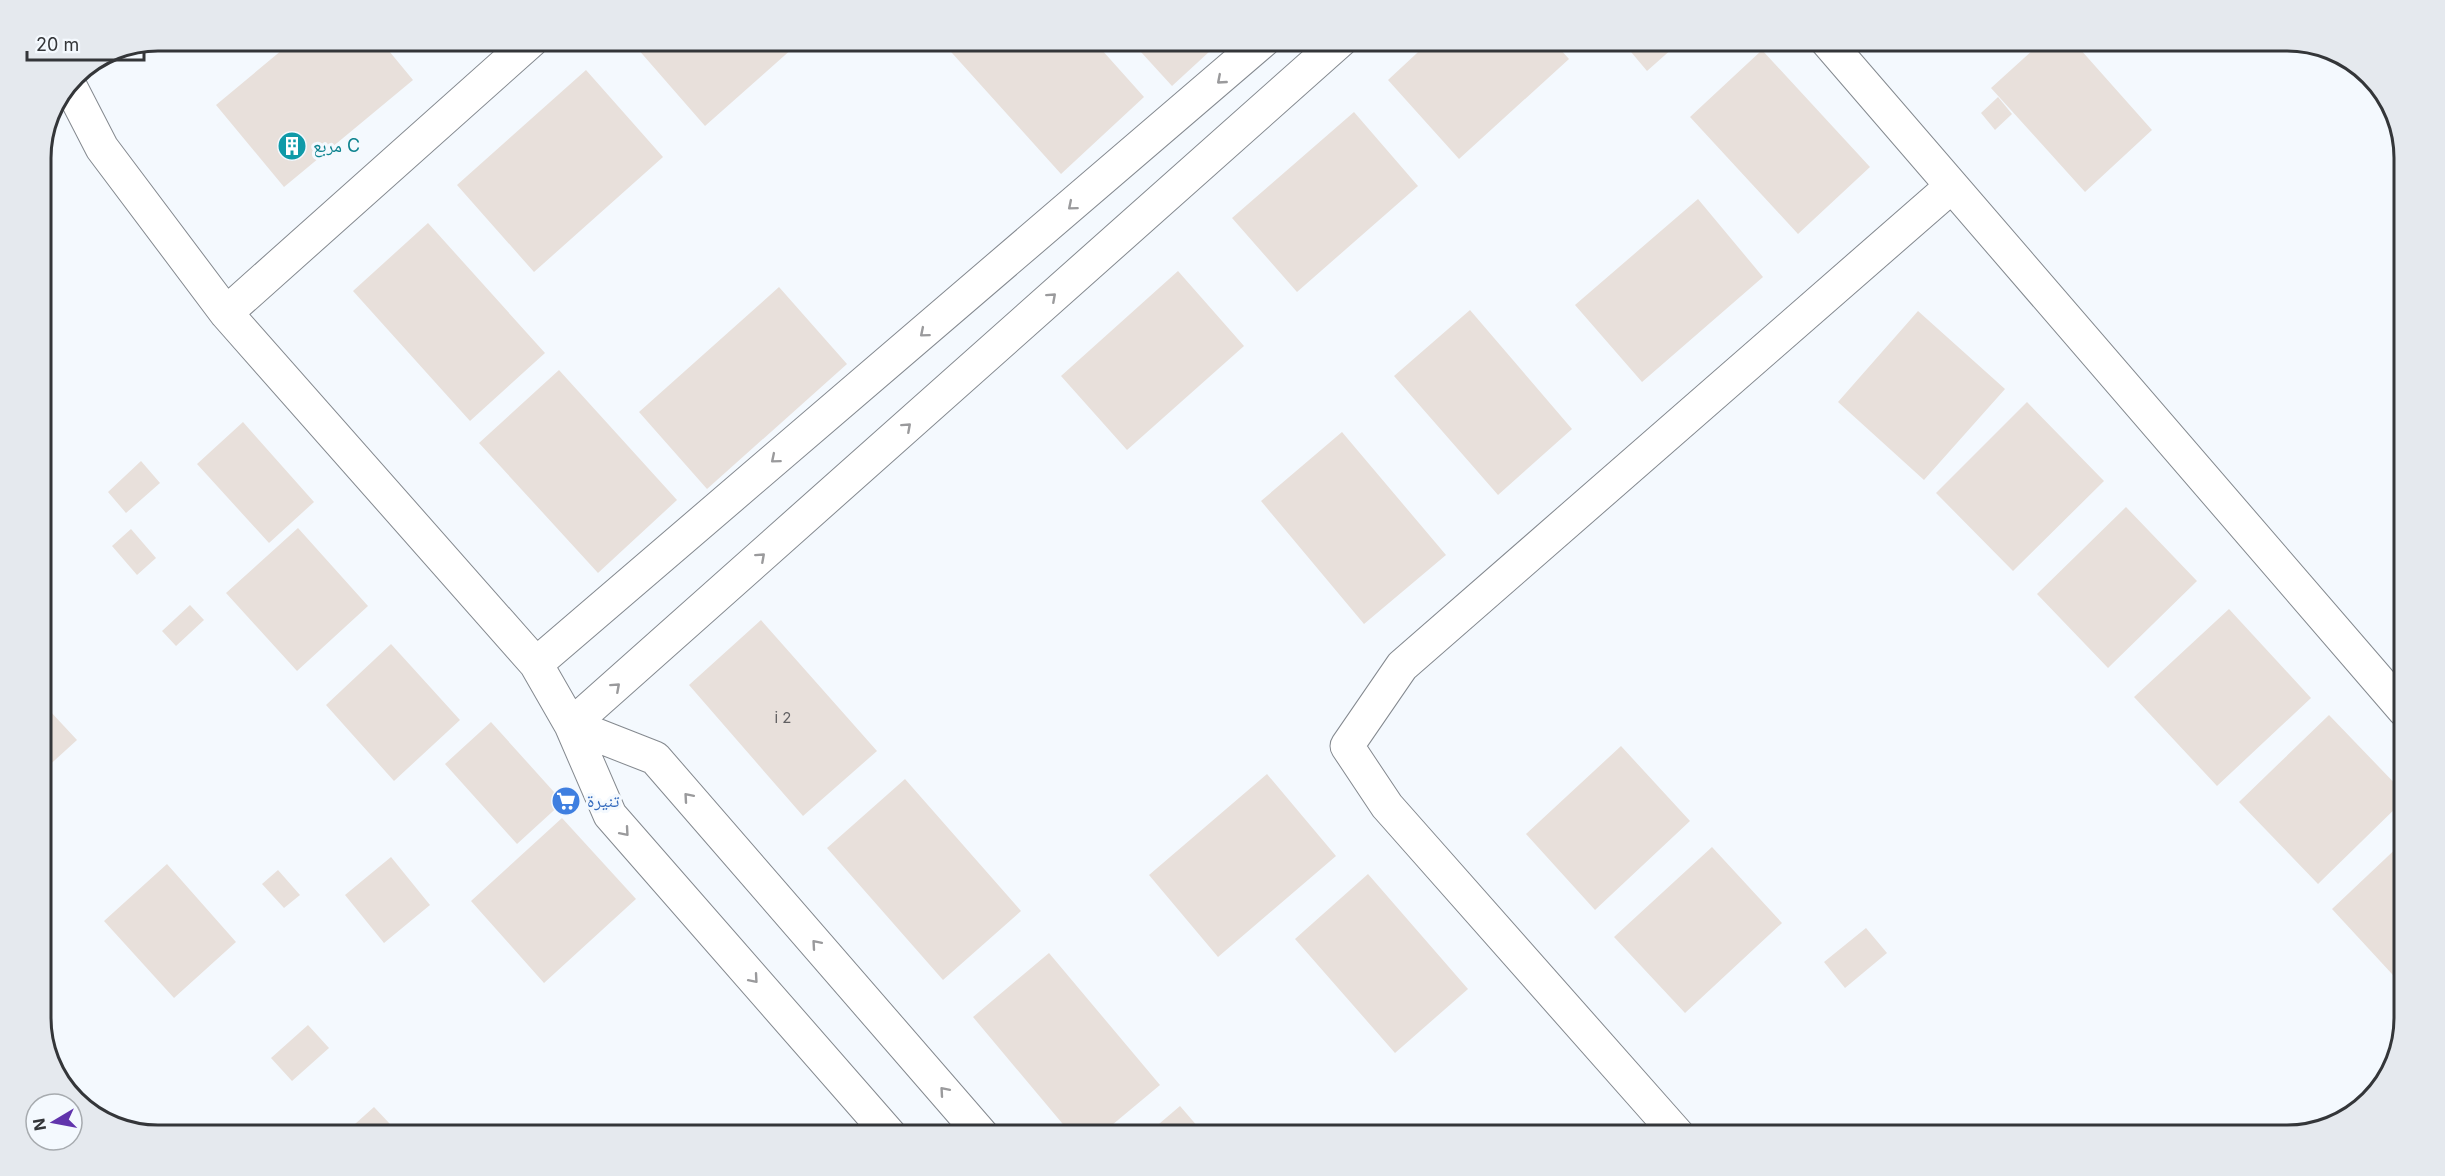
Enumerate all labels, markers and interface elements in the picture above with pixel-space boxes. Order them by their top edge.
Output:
scale bar [27,24,144,62]
text: 20 m [36,34,79,55]
one-way arrow [1217,72,1228,83]
building icon: مربع C [276,130,308,162]
place label: مربع C [313,135,360,158]
one-way arrow [1068,199,1079,210]
one-way arrow [1046,293,1056,304]
one-way arrow [920,325,931,336]
one-way arrow [900,423,911,434]
one-way arrow [771,452,782,463]
one-way arrow [754,553,765,564]
one-way arrow [609,683,620,694]
house number: i 2 [775,708,792,727]
supermarket icon: تنيرة [550,785,582,817]
place label: تنيرة [587,790,620,811]
one-way arrow [685,793,696,804]
one-way arrow [618,825,629,836]
one-way arrow [812,940,823,951]
one-way arrow [747,972,758,983]
one-way arrow [940,1087,951,1098]
north arrow [24,1092,84,1152]
text: N [28,1117,50,1132]

